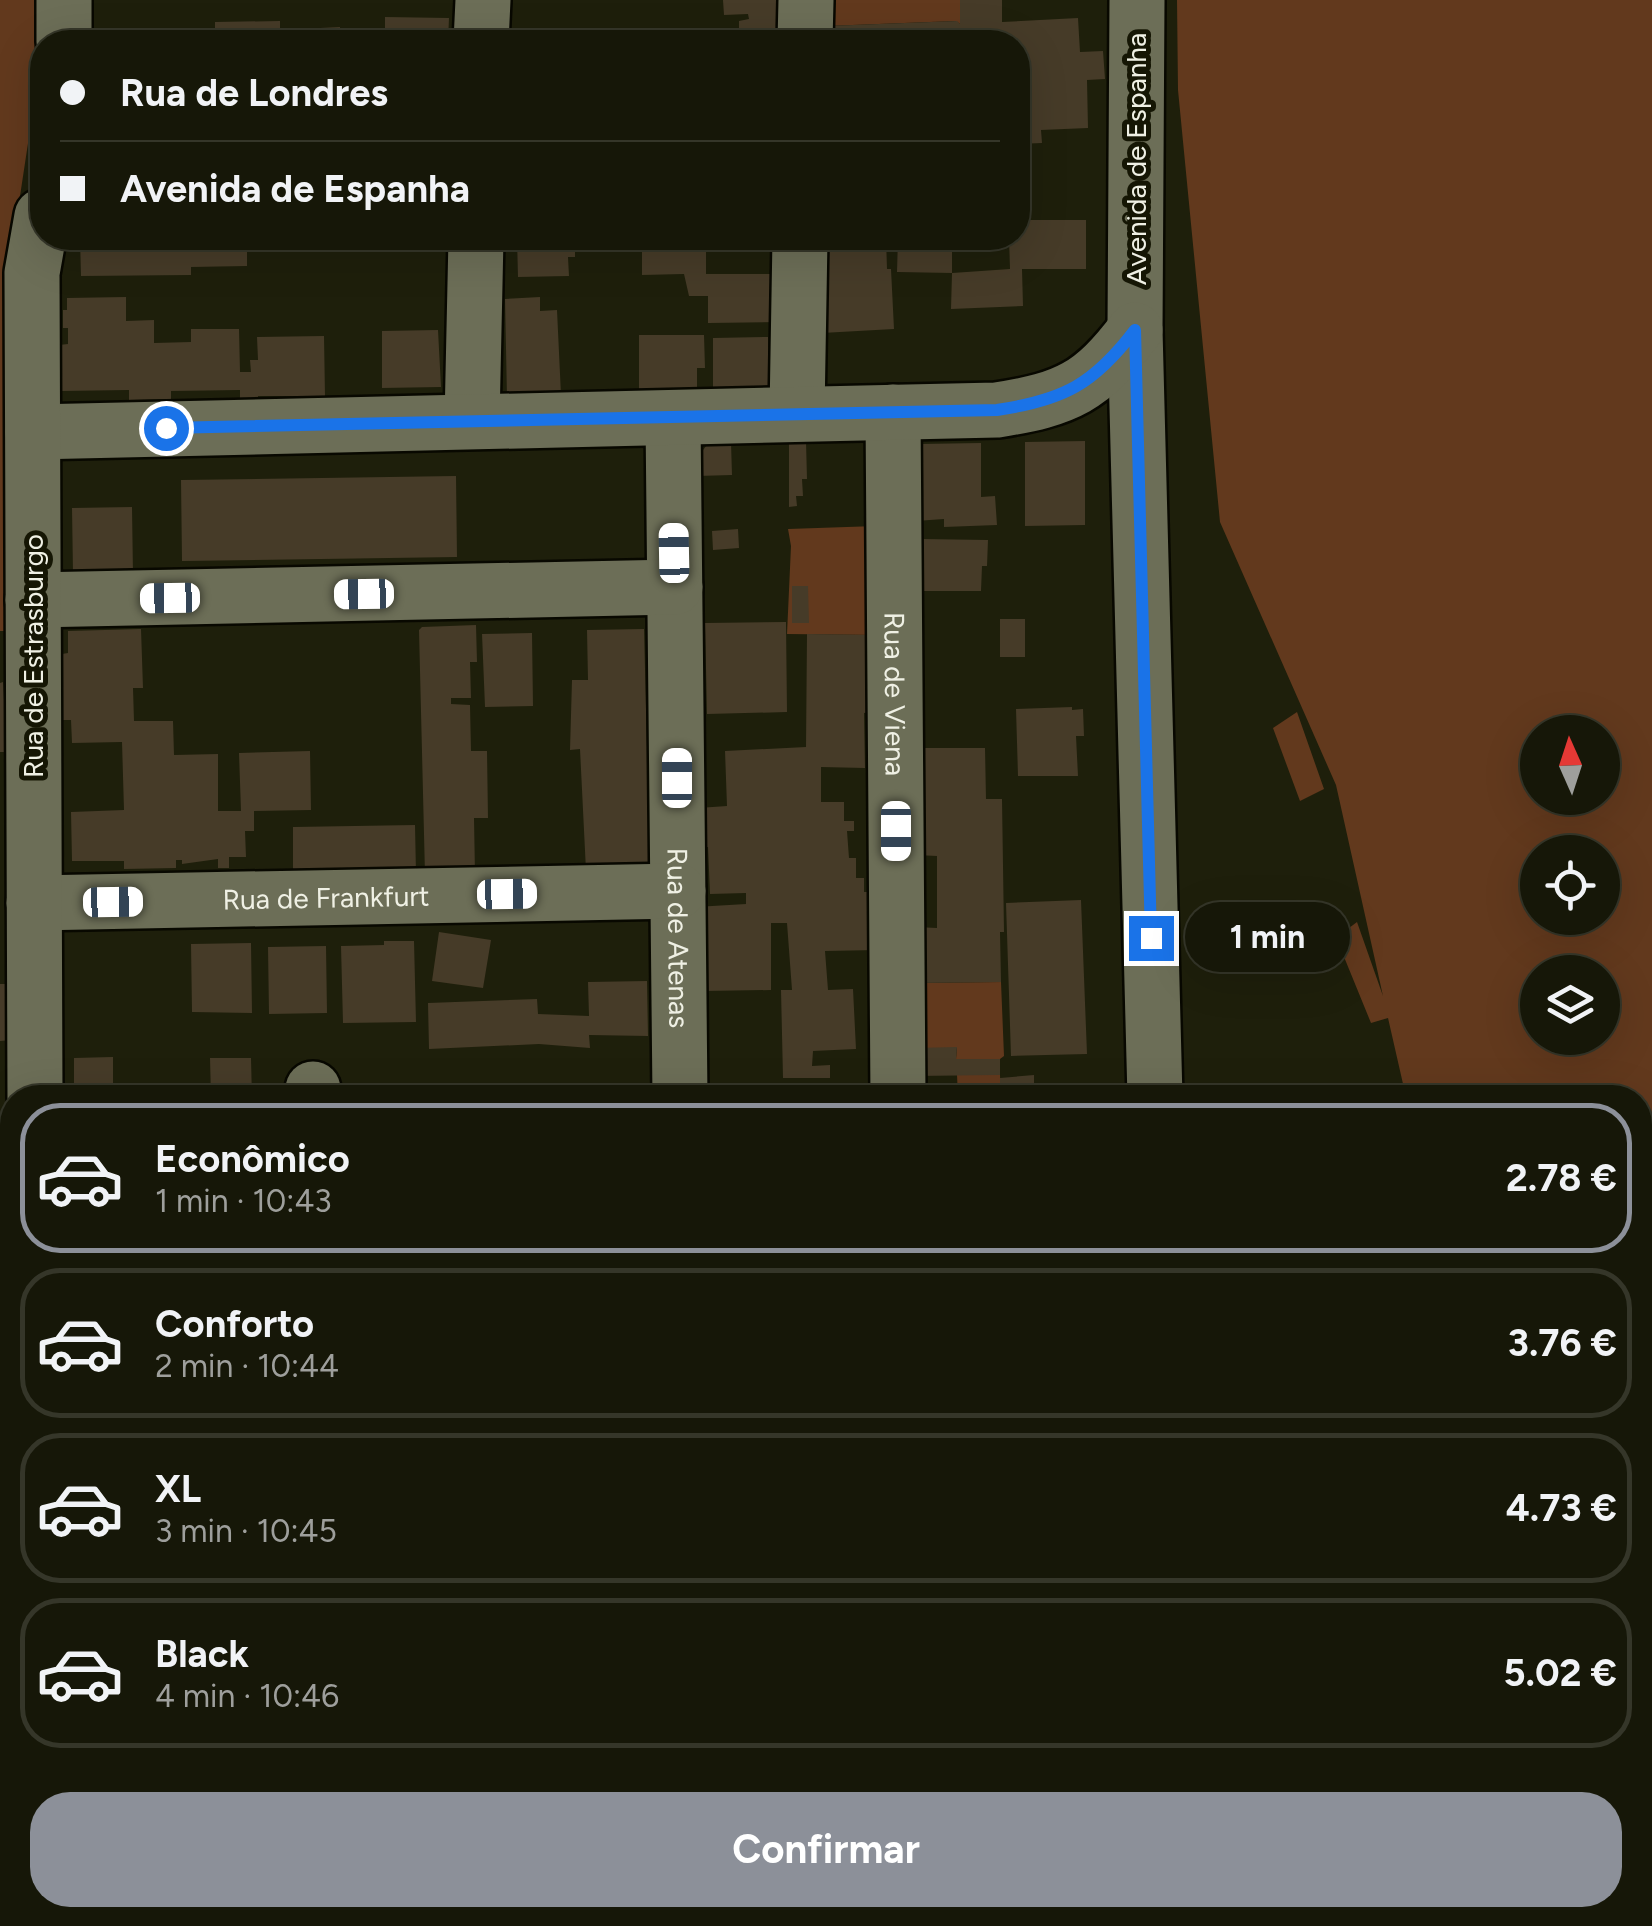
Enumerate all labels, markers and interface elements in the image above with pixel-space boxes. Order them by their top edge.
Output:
street label: Avenida de Espanha [1119,33,1153,285]
text: Rua de Londres [120,70,388,116]
text: Avenida de Espanha [120,166,470,212]
route start [144,406,189,451]
car [658,523,690,583]
street label: Rua de Estrasburgo [16,534,50,778]
car [334,578,394,610]
car [140,582,200,614]
street label: Rua de Viena [877,612,913,776]
north arrow [1520,715,1620,815]
map controls [1520,715,1620,1055]
car [662,748,692,808]
car [881,801,911,861]
button: locate [1520,835,1620,935]
street label: Rua de Atenas [660,847,696,1029]
car [477,878,537,910]
street label: Rua de Frankfurt [222,879,430,916]
car [83,886,143,918]
callout: 1 min [1186,903,1351,973]
route end [1129,916,1174,961]
text: 1 min [1230,918,1305,956]
button: layers [1520,955,1620,1055]
icon: car [35,1133,125,1223]
text: Econômico [155,1136,350,1182]
text: 2.78 € [1506,1155,1617,1201]
text: 1 min · 10:43 [155,1182,332,1220]
icon: car [35,1298,125,1388]
text: Conforto [155,1301,314,1347]
text: 3.76 € [1508,1320,1617,1366]
text: 2 min · 10:44 [155,1347,339,1385]
icon: car [35,1463,125,1553]
text: XL [155,1466,201,1512]
text: 4.73 € [1506,1485,1617,1531]
text: 3 min · 10:45 [155,1512,337,1550]
icon: car [35,1628,125,1718]
text: Black [155,1631,249,1677]
text: 5.02 € [1503,1650,1617,1696]
text: 4 min · 10:46 [155,1677,339,1715]
button: Confirmar [30,1792,1622,1907]

